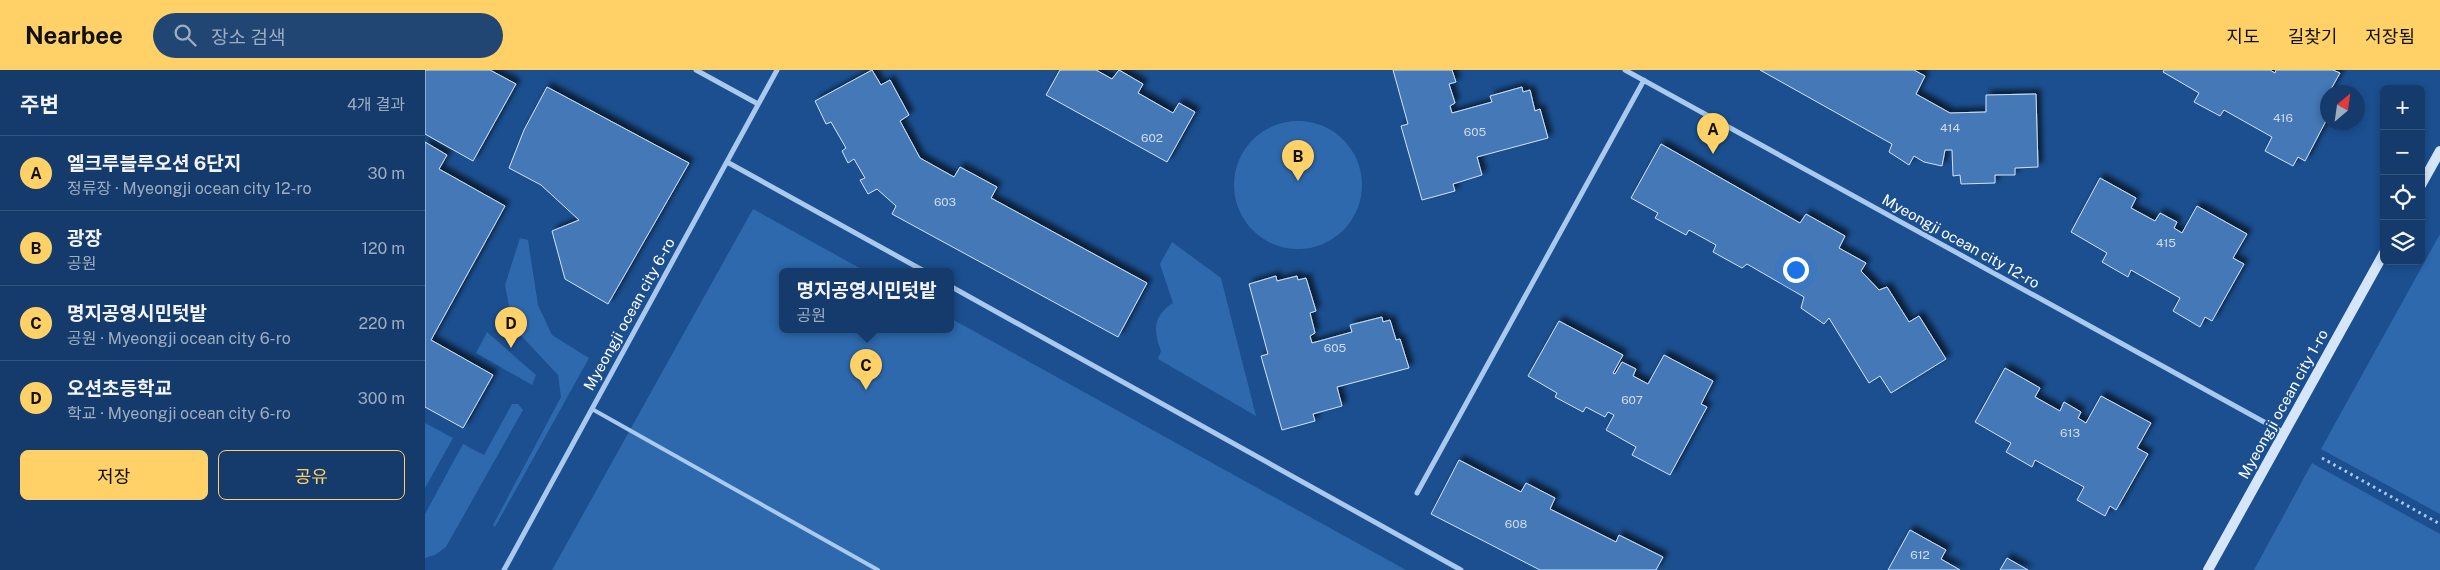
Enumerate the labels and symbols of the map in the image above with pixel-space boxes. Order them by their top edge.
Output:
north arrow [2320,85,2365,130]
house number: 416 [2273,111,2293,125]
pin: A [1697,113,1729,154]
house number: 414 [1940,121,1960,135]
house number: 605 [1464,125,1487,139]
house number: 602 [1141,131,1163,145]
pin: B [1282,140,1314,181]
street label: Myeongji ocean city 12-ro [1879,191,2043,291]
house number: 603 [934,195,956,209]
street label: Myeongji ocean city 6-ro [580,235,678,393]
house number: 415 [2156,236,2176,250]
your location [1783,257,1809,283]
pin: D [495,307,527,348]
street label: Myeongji ocean city 1-ro [2235,326,2331,482]
house number: 605 [1324,341,1347,355]
pin: C [850,349,882,390]
house number: 607 [1621,393,1643,407]
house number: 613 [2060,426,2080,440]
house number: 608 [1505,517,1527,531]
house number: 612 [1910,548,1930,562]

